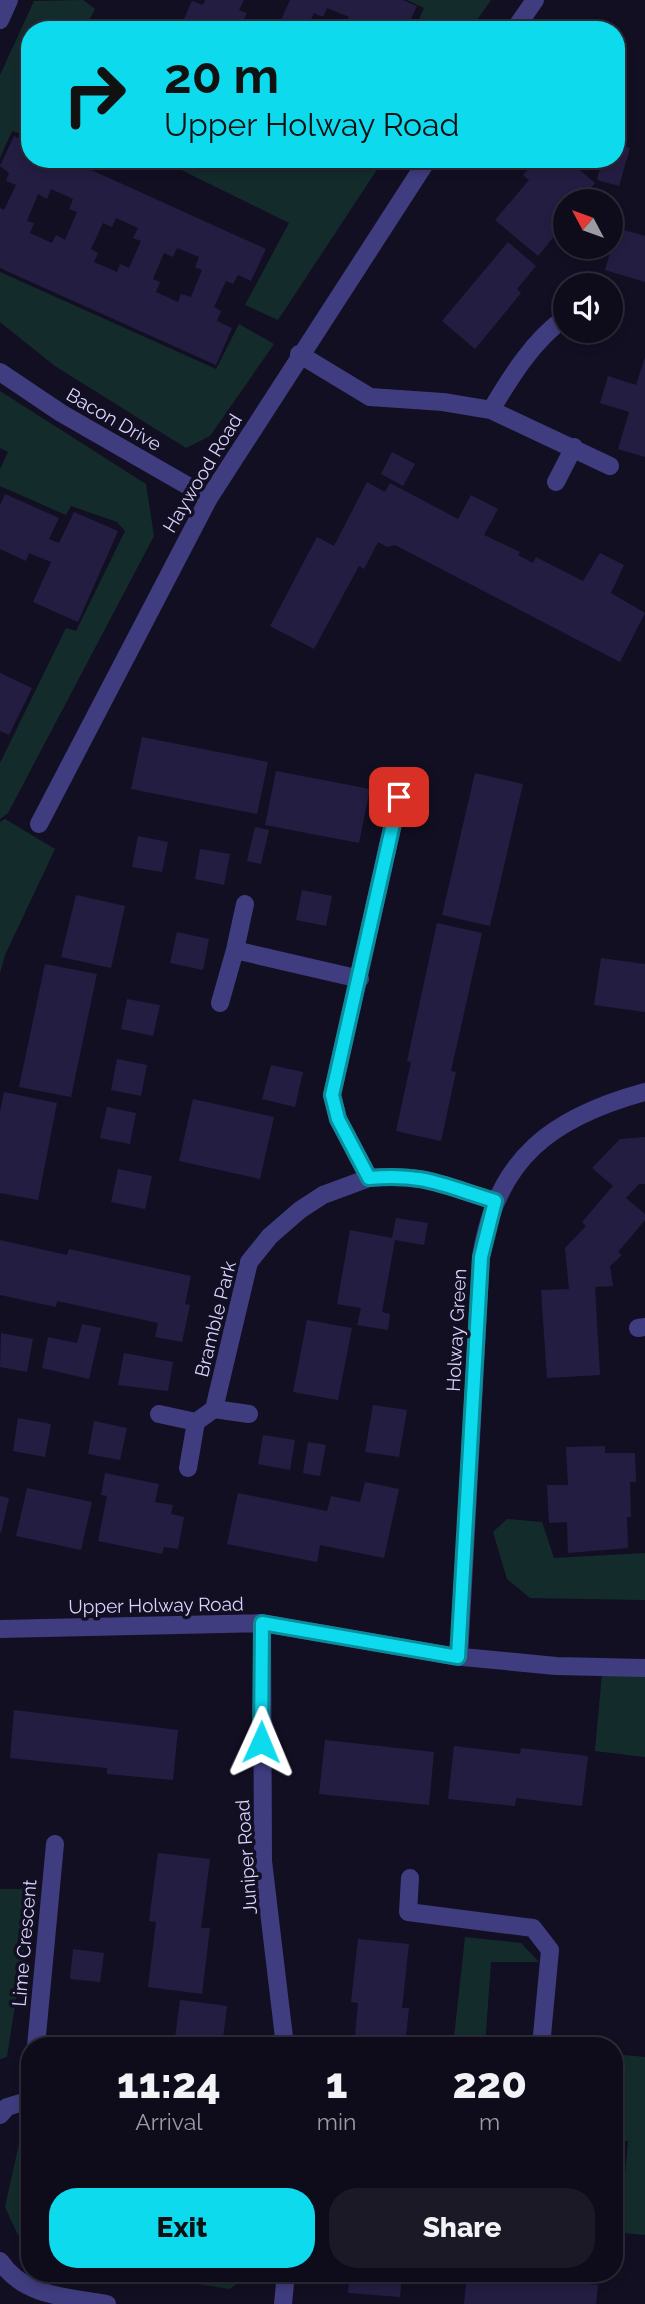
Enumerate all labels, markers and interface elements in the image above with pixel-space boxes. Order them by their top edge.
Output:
text: 20 m [164,47,279,104]
icon: right [49,49,140,140]
text: Upper Holway Road [164,106,459,143]
north arrow [553,189,623,259]
map controls [553,189,623,343]
button: sound [553,273,623,343]
street label: Bacon Drive [63,383,165,455]
street label: Haywood Road [158,410,246,536]
pin [369,767,429,827]
icon: arrive [380,778,418,816]
street label: Bramble Park [190,1259,240,1379]
street label: Holway Green [442,1268,470,1392]
street label: Upper Holway Road [68,1592,244,1618]
position arrow [224,1705,298,1779]
street label: Juniper Road [231,1799,261,1915]
street label: Lime Crescent [7,1878,41,2007]
text: 11:24 [117,2059,221,2108]
text: 1 [326,2059,347,2108]
text: 220 [452,2059,527,2108]
text: Arrival [135,2108,203,2135]
text: min [317,2108,356,2135]
text: m [479,2108,500,2135]
button: Exit [49,2188,315,2268]
button: Share [329,2188,595,2268]

